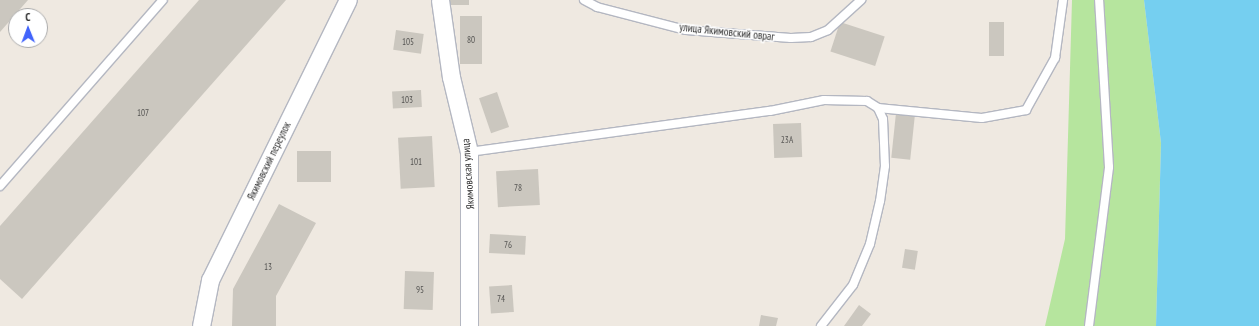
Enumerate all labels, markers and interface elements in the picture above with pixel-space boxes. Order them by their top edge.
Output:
north arrow [8,8,48,48]
text: С [25,10,30,24]
street label: улица Якимовский овраг [679,20,775,44]
house number: 80 [467,35,475,45]
house number: 105 [402,37,414,47]
house number: 103 [401,95,413,105]
house number: 107 [137,108,149,118]
street label: Якимовский переулок [244,120,294,202]
house number: 23А [781,135,793,145]
street label: Якимовская улица [459,138,477,210]
house number: 101 [410,157,422,167]
house number: 78 [514,183,522,193]
house number: 76 [504,240,512,250]
house number: 13 [264,262,272,272]
house number: 95 [416,285,424,295]
house number: 74 [497,294,505,304]

